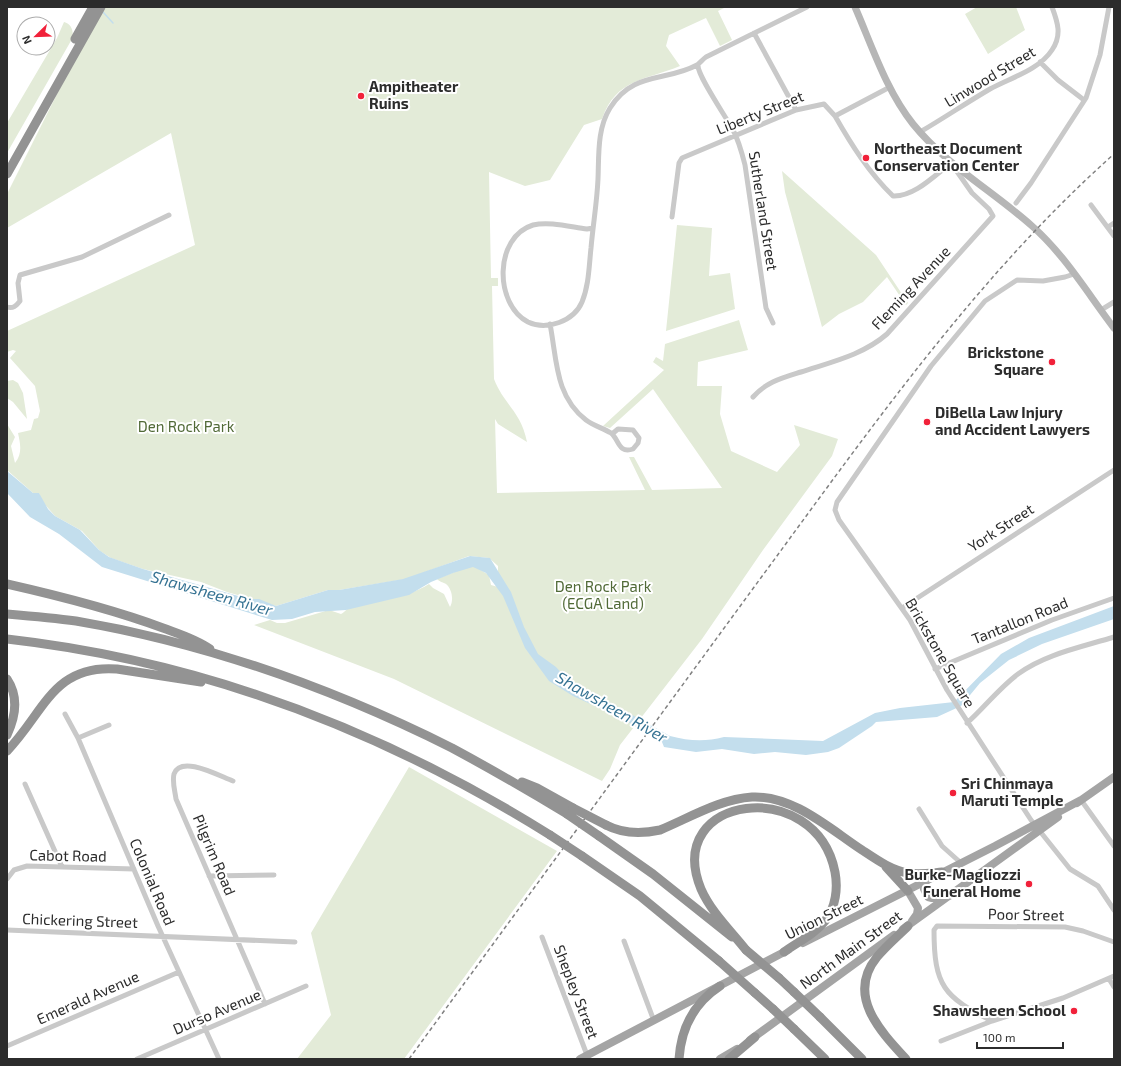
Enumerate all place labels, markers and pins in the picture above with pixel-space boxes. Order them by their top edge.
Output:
place label: Ampitheater Ruins [369,77,459,112]
marker: Ampitheater Ruins [356,91,366,101]
place label: Northeast Document Conservation Center [874,139,1022,174]
marker: Northeast Document Conservation Center [861,153,871,163]
place label: Brickstone Square [967,343,1044,378]
marker: Brickstone Square [1047,357,1057,367]
place label: DiBella Law Injury and Accident Lawyers [935,403,1090,439]
marker: DiBella Law Injury and Accident Lawyers [922,417,932,427]
place label: Sri Chinmaya Maruti Temple [961,774,1063,809]
marker: Sri Chinmaya Maruti Temple [948,788,958,798]
place label: Burke-Magliozzi Funeral Home [905,865,1021,900]
marker: Burke-Magliozzi Funeral Home [1024,879,1034,889]
place label: Shawsheen School [933,1001,1066,1019]
marker: Shawsheen School [1069,1006,1079,1016]

